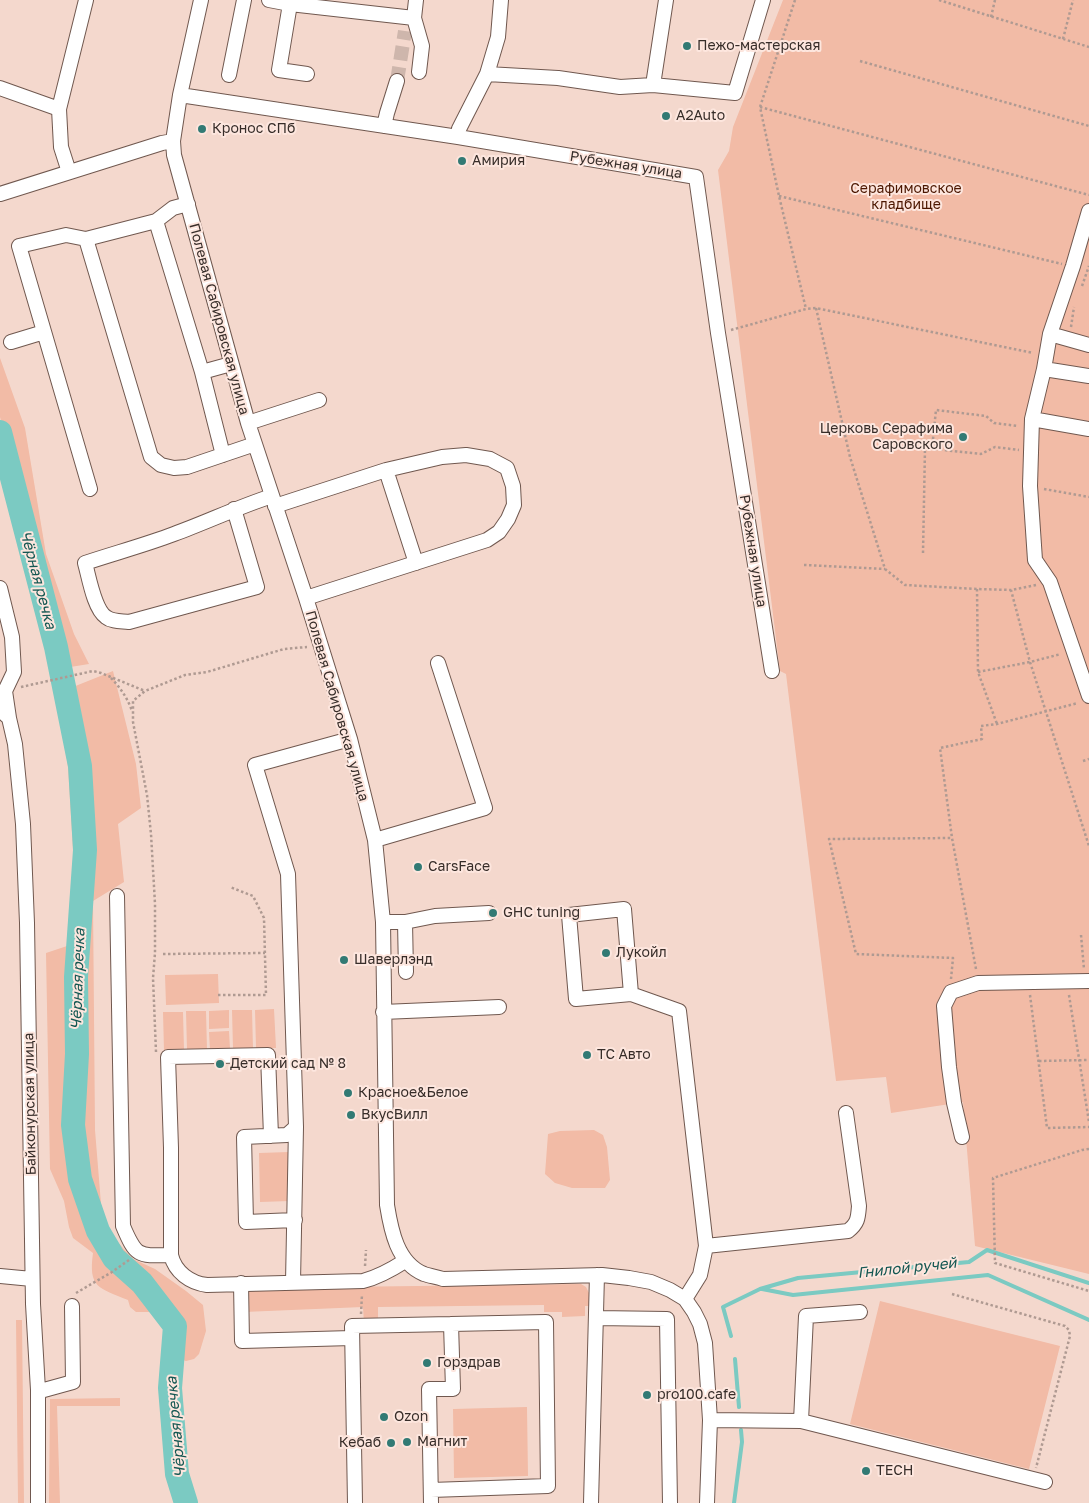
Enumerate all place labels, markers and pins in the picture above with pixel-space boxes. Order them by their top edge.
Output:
place label: Пежо-мастерская [697,38,820,54]
marker: Пежо-мастерская [681,40,693,52]
place label: A2Auto [676,108,725,124]
marker: A2Auto [660,110,672,122]
place label: Кронос СПб [212,121,295,137]
marker: Кронос СПб [196,123,208,135]
place label: Амирия [472,153,525,169]
marker: Амирия [456,155,468,167]
place label: Церковь Серафима Саровского [820,421,953,454]
marker: Церковь Серафима Саровского [957,431,969,443]
place label: CarsFace [428,859,490,875]
marker: CarsFace [412,861,424,873]
place label: GHC tuning [503,905,580,921]
marker: GHC tuning [487,907,499,919]
place label: Лукойл [616,945,667,961]
marker: Лукойл [600,947,612,959]
place label: Шаверлэнд [354,952,433,968]
marker: Шаверлэнд [338,954,350,966]
place label: ТС Авто [597,1047,651,1063]
marker: ТС Авто [581,1049,593,1061]
place label: Детский сад № 8 [230,1056,346,1072]
marker: Детский сад № 8 [214,1058,226,1070]
place label: Красное&Белое [358,1085,468,1101]
marker: Красное&Белое [342,1087,354,1099]
place label: ВкусВилл [361,1107,428,1123]
marker: ВкусВилл [345,1109,357,1121]
place label: Горздрав [437,1355,501,1371]
marker: Горздрав [421,1357,433,1369]
place label: pro100.cafe [657,1387,736,1403]
marker: pro100.cafe [641,1389,653,1401]
place label: Ozon [394,1409,428,1425]
marker: Ozon [378,1411,390,1423]
place label: Магнит [417,1434,467,1450]
place label: Кебаб [339,1435,381,1451]
marker: Магнит [401,1436,413,1448]
marker: Кебаб [385,1437,397,1449]
place label: TECH [876,1463,913,1479]
marker: TECH [860,1465,872,1477]

